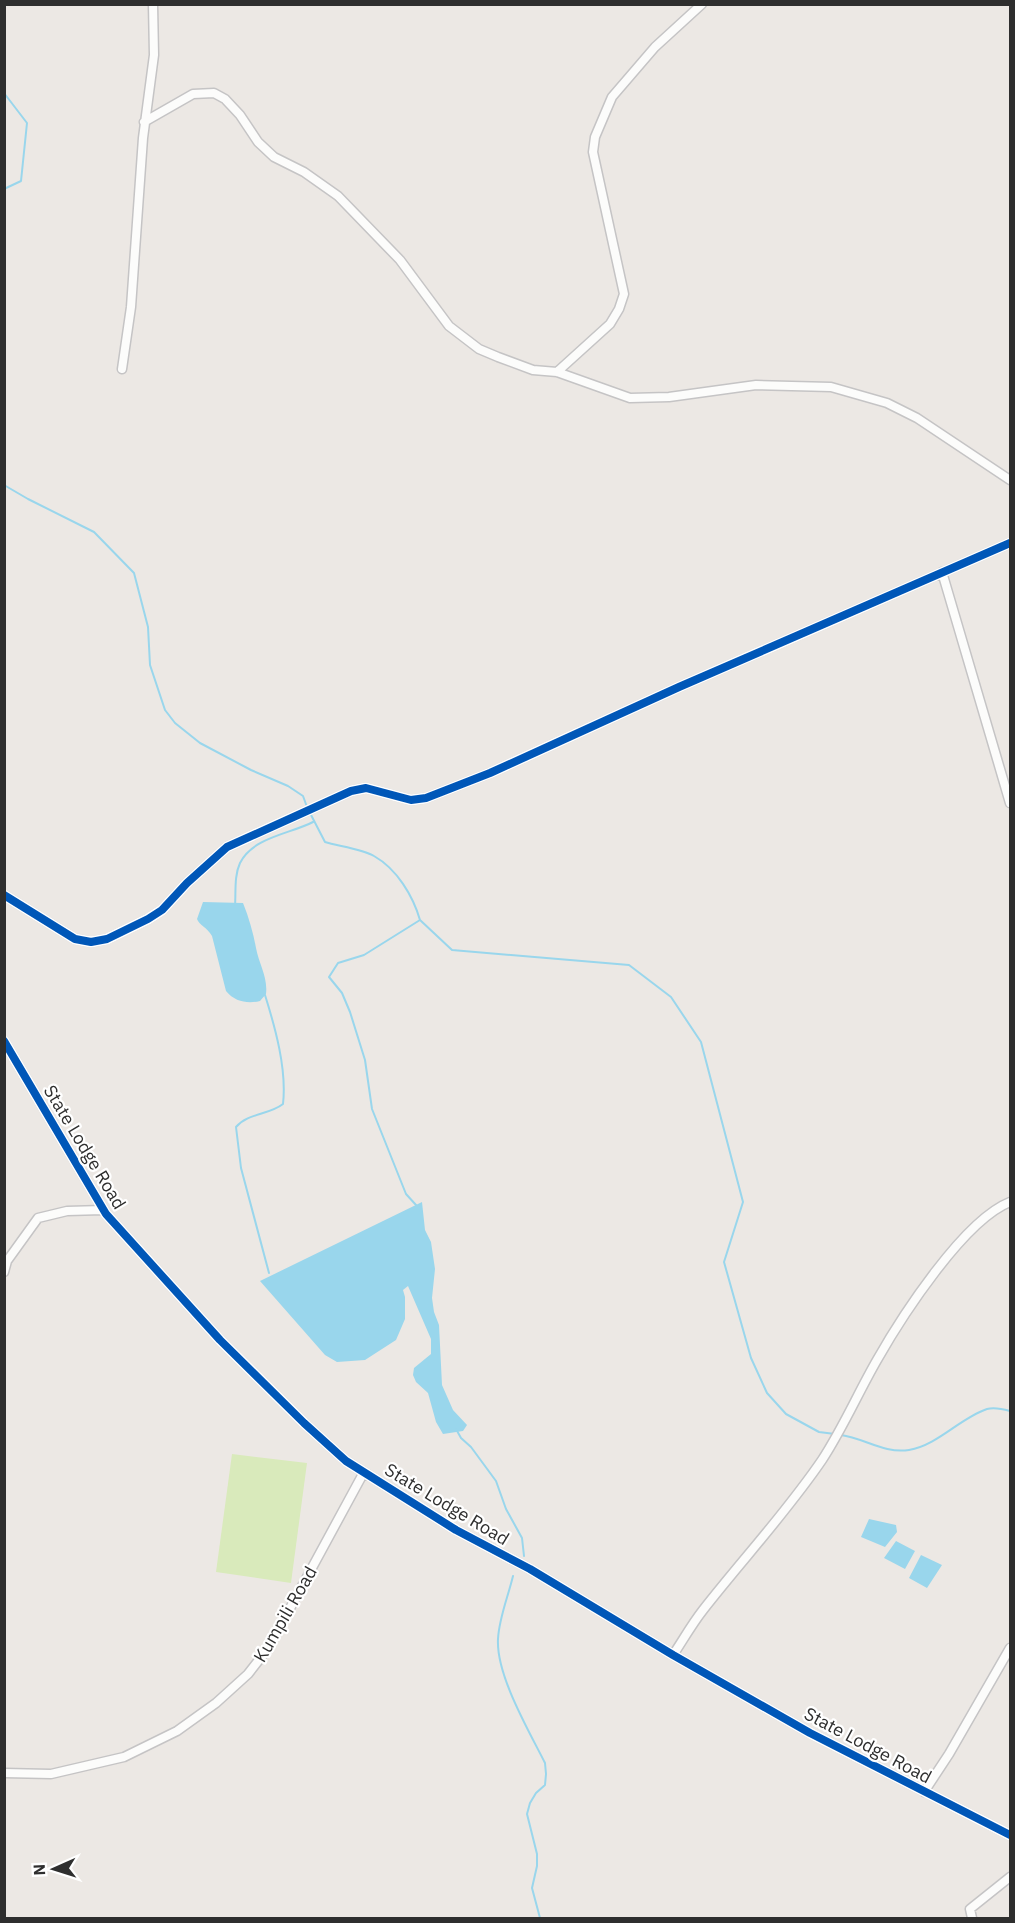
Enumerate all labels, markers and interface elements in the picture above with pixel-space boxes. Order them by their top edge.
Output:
street label: State Lodge Road [39,1081,131,1213]
street label: State Lodge Road [381,1458,513,1550]
street label: Kumpili Road [248,1562,322,1666]
street label: State Lodge Road [800,1702,936,1788]
north arrow [24,1839,84,1899]
text: N [29,1863,49,1876]

